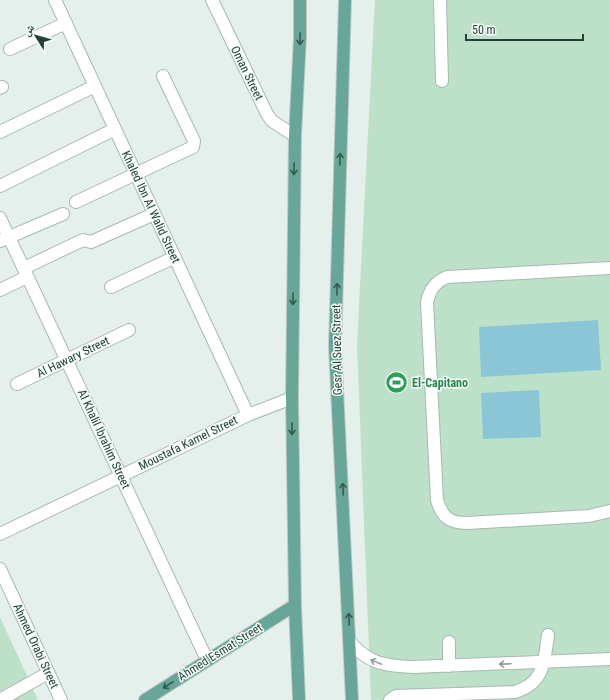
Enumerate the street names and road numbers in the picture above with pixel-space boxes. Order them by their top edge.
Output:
street label: Oman Street [228,44,266,103]
street label: Khaled Ibn Al Walid Street [119,149,183,266]
street label: Gesr Al Suez Street [329,304,345,396]
street label: Al Hawary Street [35,333,112,381]
street label: Al Khalil Ibrahim Street [75,387,133,491]
street label: Moustafa Kamel Street [136,413,240,473]
street label: Ahmed Orabi Street [10,601,62,691]
street label: Ahmed Esmat Street [175,620,265,684]

